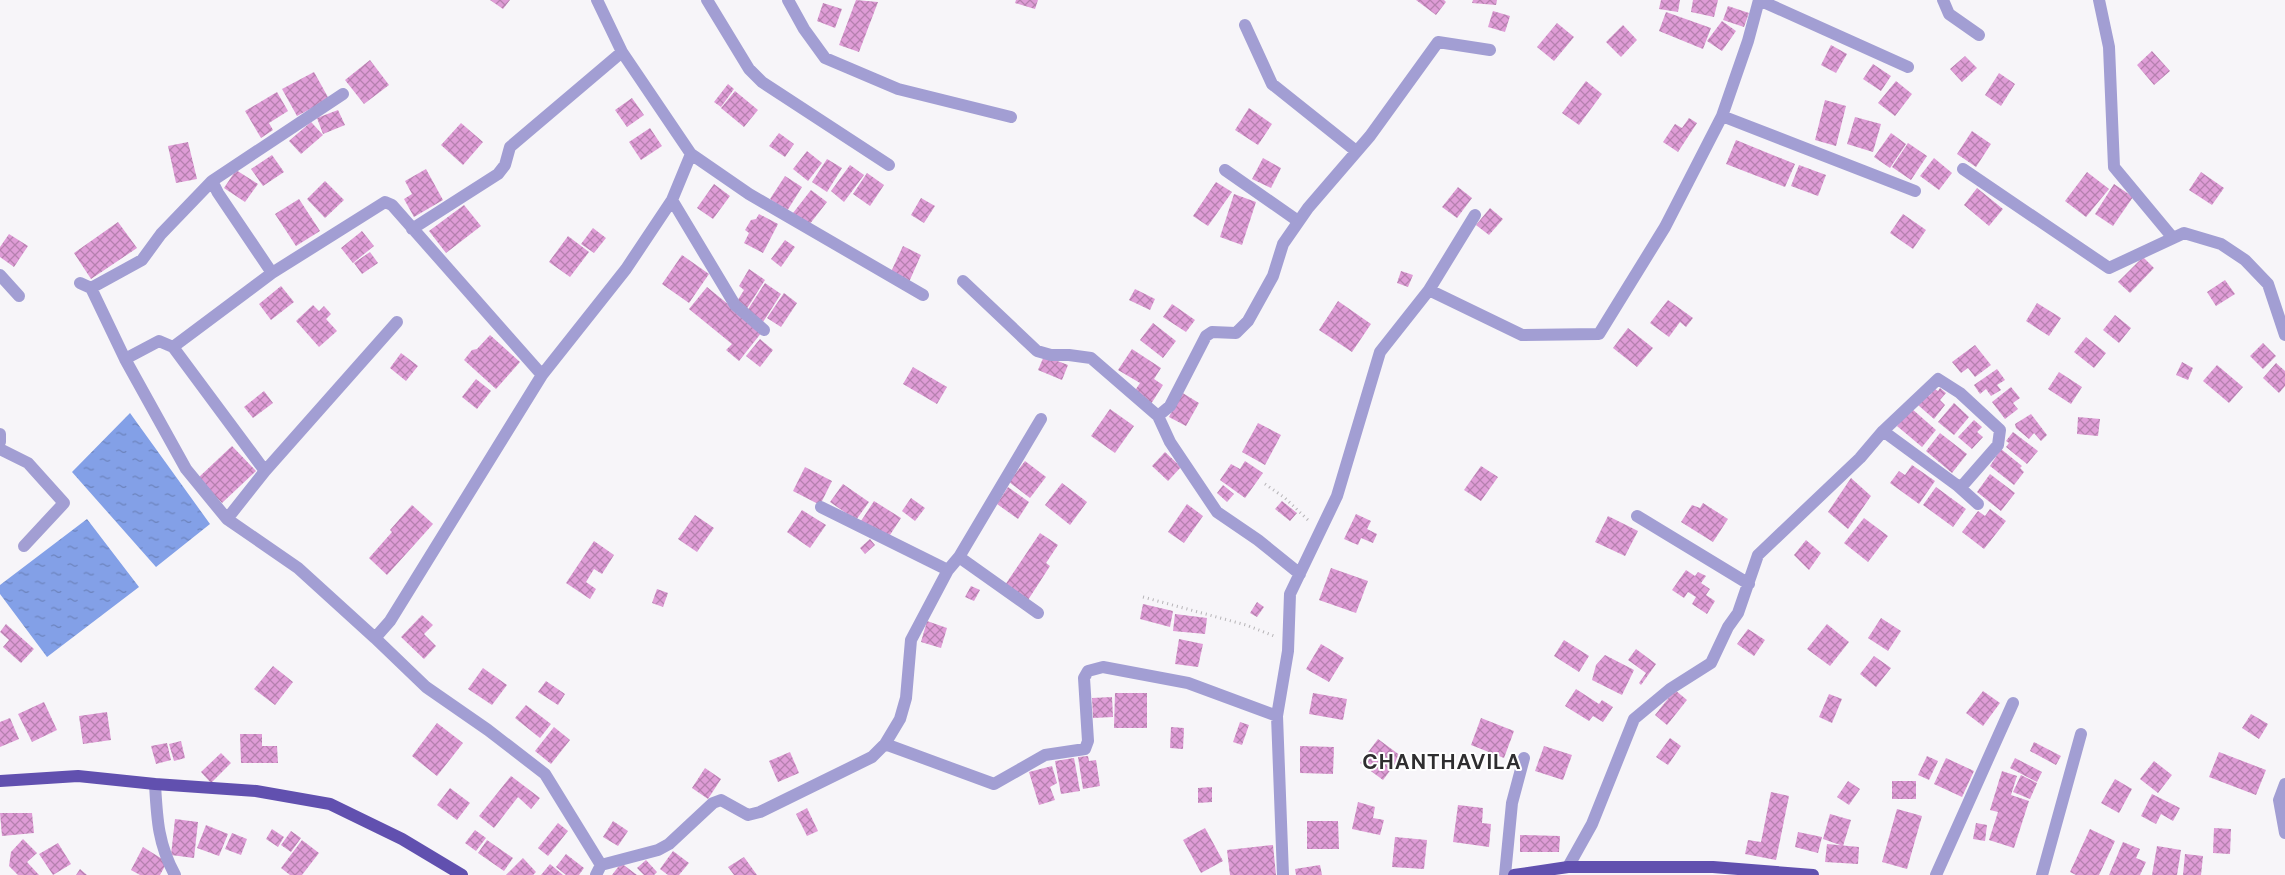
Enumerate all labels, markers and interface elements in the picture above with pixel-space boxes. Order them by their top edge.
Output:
district label: CHANTHAVILA [1362,748,1522,776]

